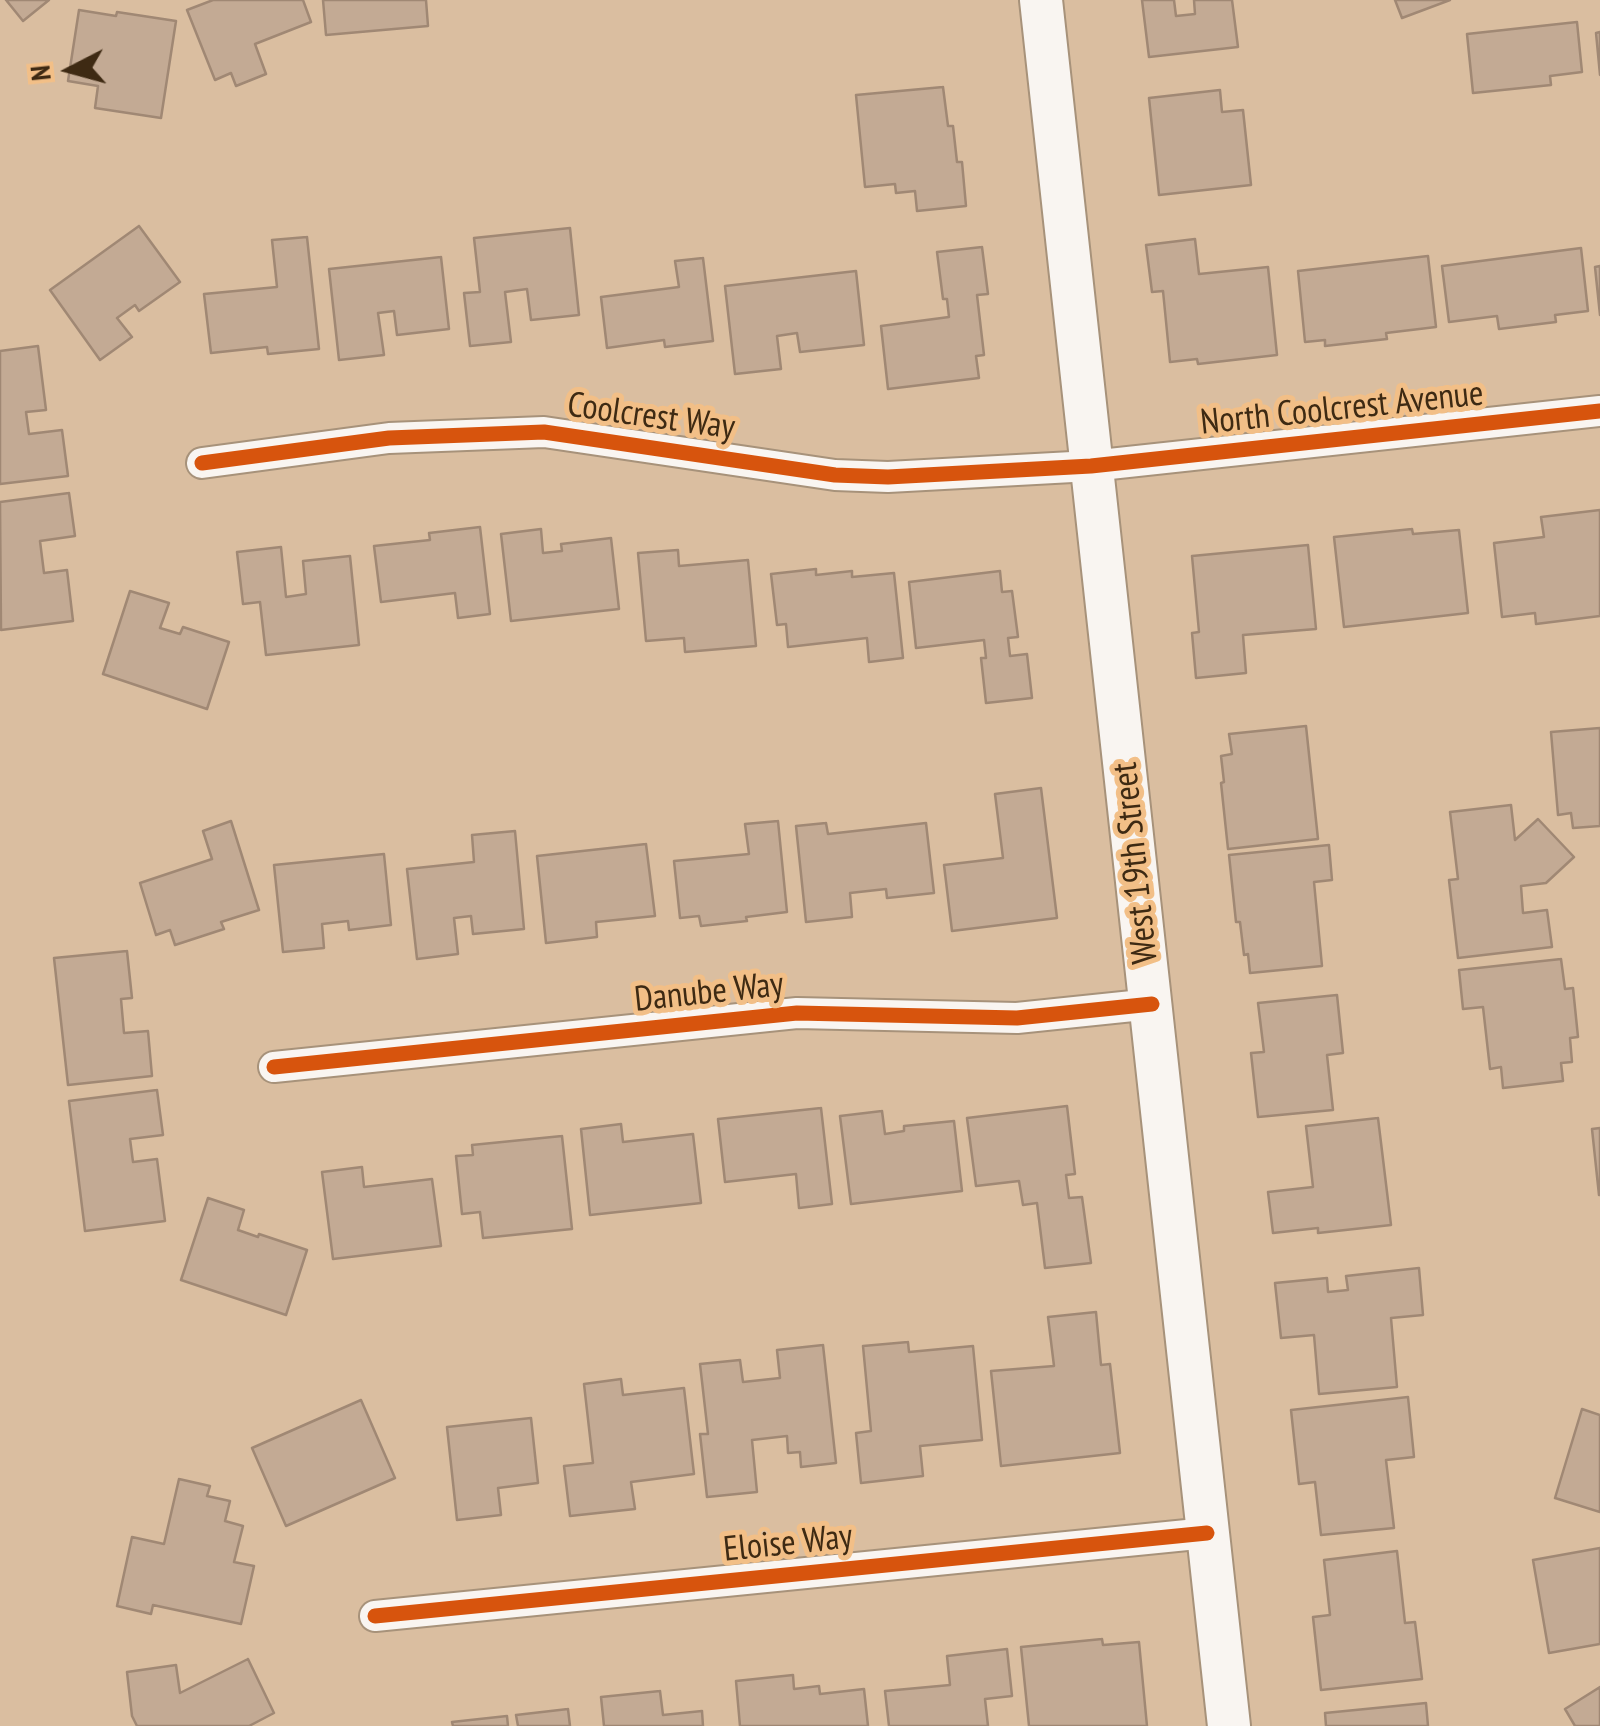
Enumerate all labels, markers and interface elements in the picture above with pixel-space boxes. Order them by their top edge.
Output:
north arrow [20,20,120,120]
text: N [20,64,59,83]
street label: North Coolcrest Avenue [1199,373,1485,445]
street label: Coolcrest Way [565,384,737,450]
street label: West 19th Street [1105,760,1167,966]
street label: Danube Way [632,964,786,1022]
street label: Eloise Way [722,1516,854,1572]

